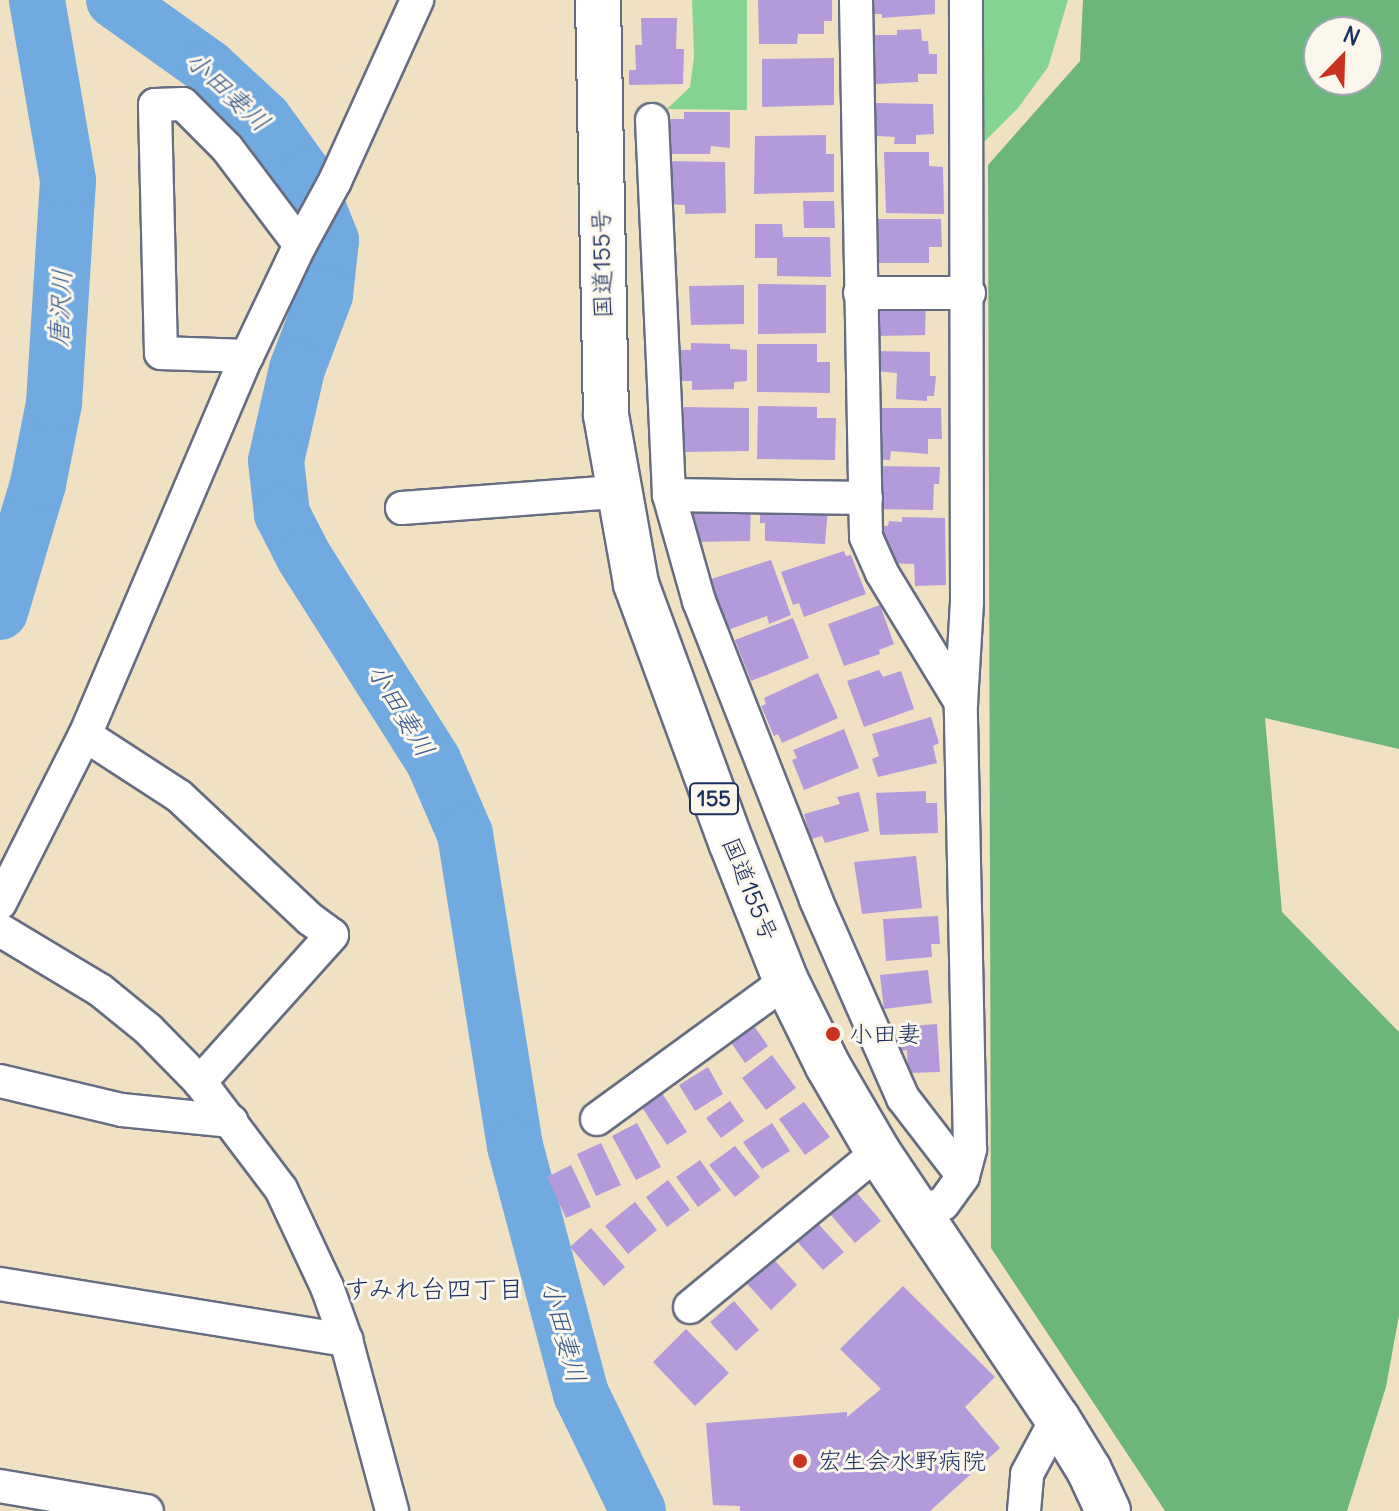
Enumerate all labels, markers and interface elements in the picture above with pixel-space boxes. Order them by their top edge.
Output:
north arrow [1303,16,1383,96]
text: N [1339,20,1364,52]
water label: 小田妻川 [179,44,277,138]
street label: 国道155号 [587,209,617,319]
water label: 唐沢川 [42,268,78,348]
water label: 小田妻川 [361,657,441,763]
road number: 155 [688,781,740,817]
street label: 国道155号 [716,833,784,945]
place label: 小田妻 [849,1020,921,1048]
marker: 小田妻 [824,1025,842,1043]
district label: すみれ台四丁目 [343,1273,525,1305]
water label: 小田妻川 [535,1278,593,1386]
place label: 宏生会水野病院 [818,1447,986,1475]
marker: 宏生会水野病院 [789,1450,811,1472]

